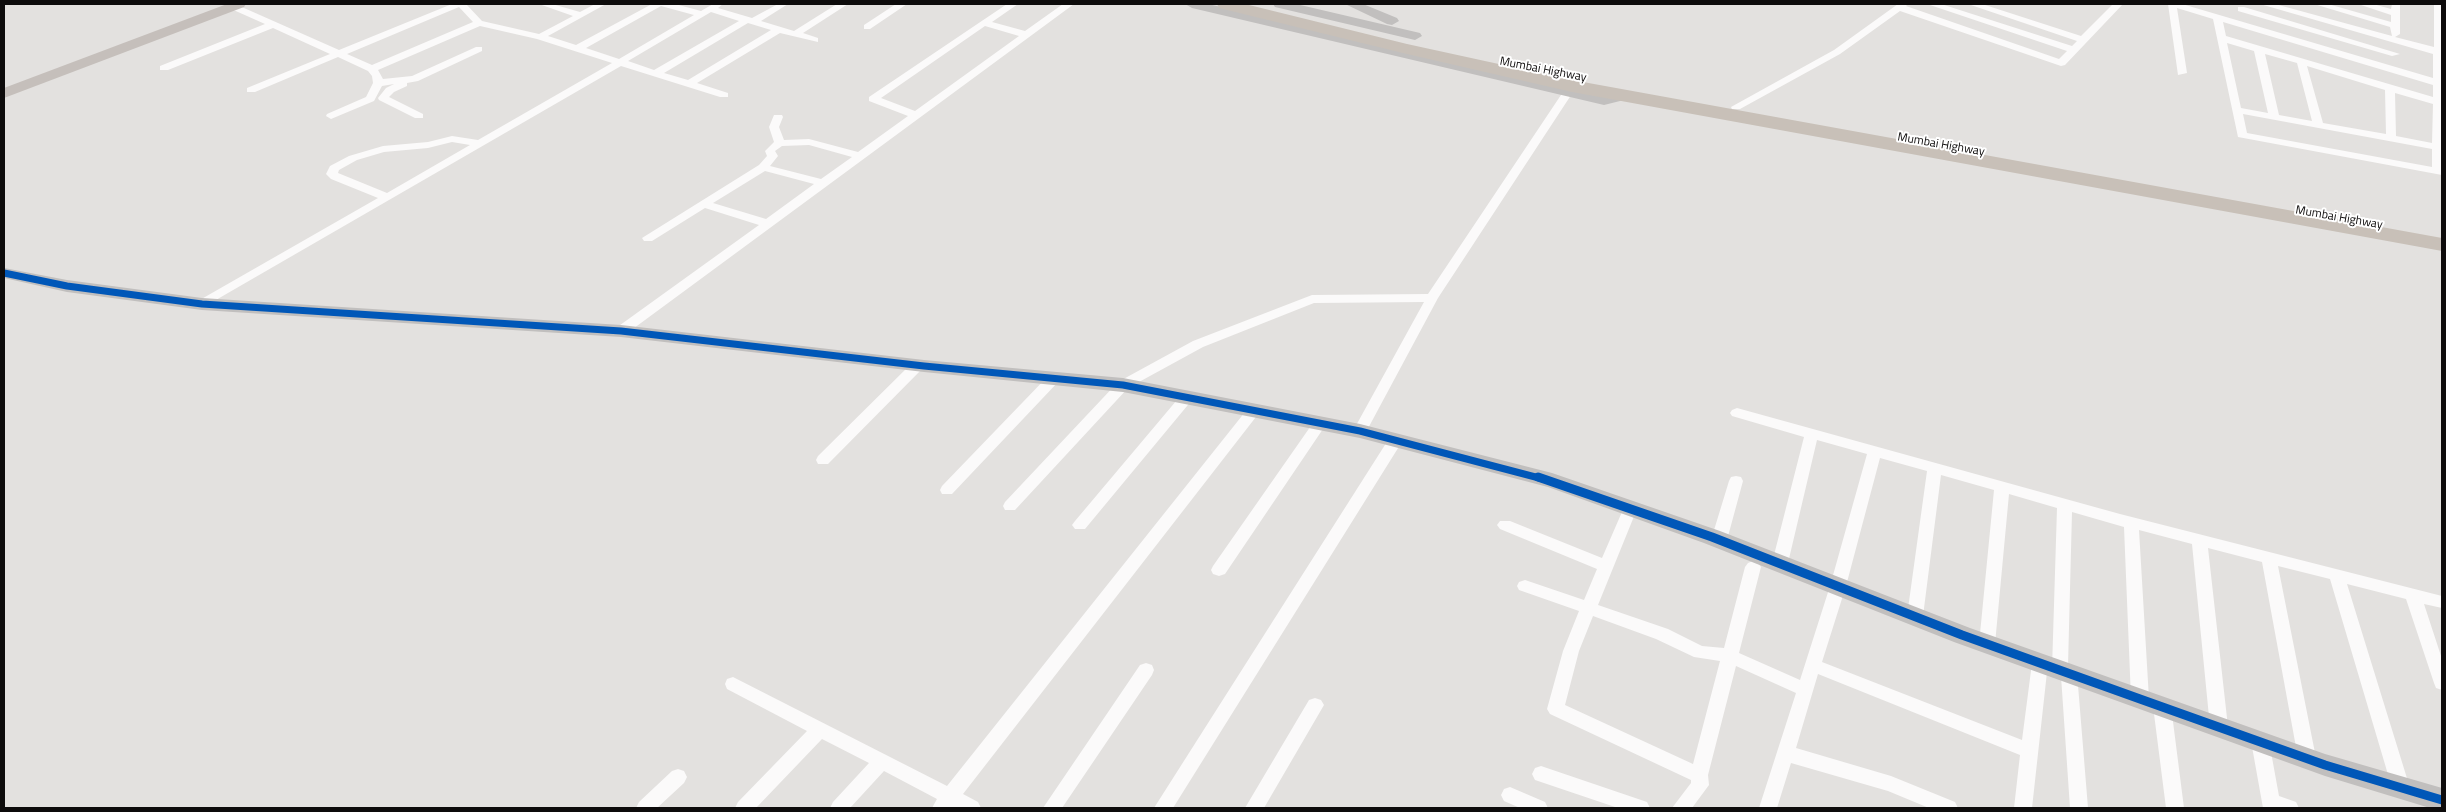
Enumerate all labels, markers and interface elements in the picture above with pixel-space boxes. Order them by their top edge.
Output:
street label: Mumbai Highway [1498,55,1588,85]
street label: Mumbai Highway [1896,130,1986,160]
street label: Mumbai Highway [2294,203,2384,233]

